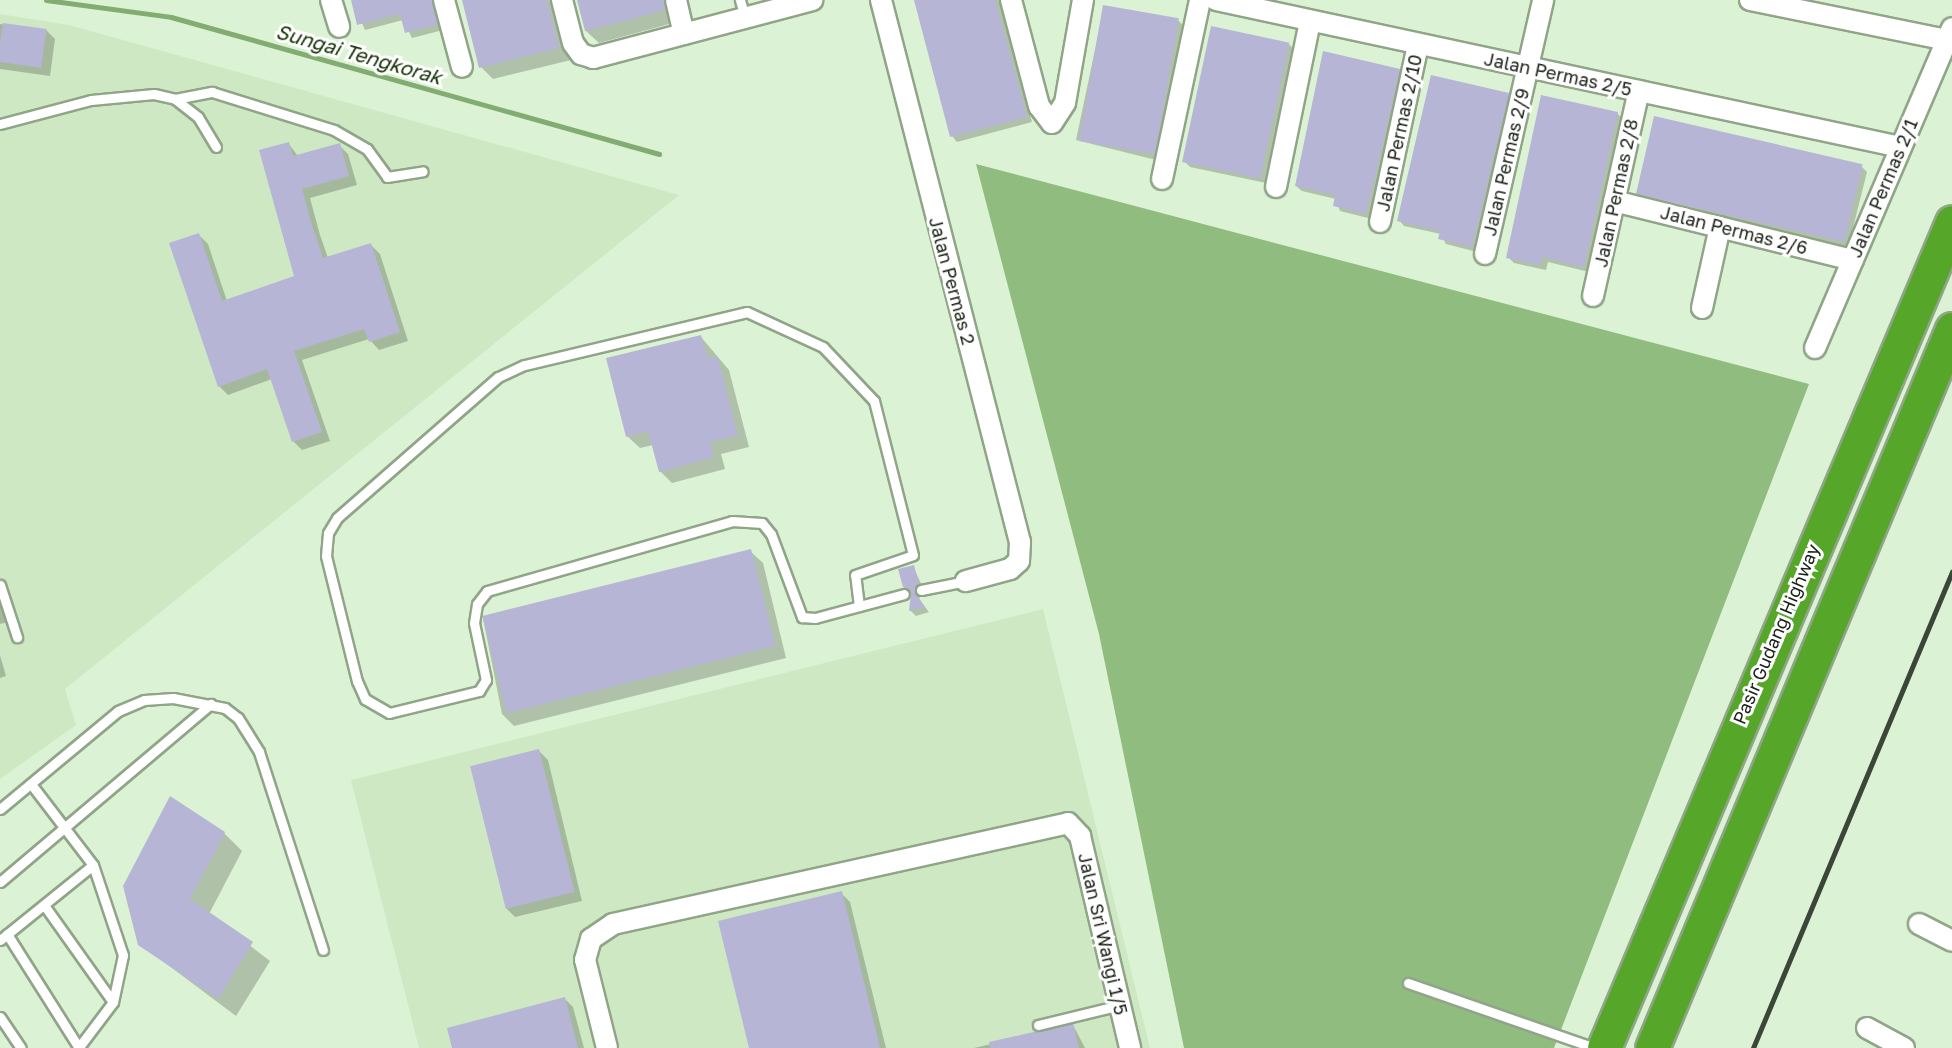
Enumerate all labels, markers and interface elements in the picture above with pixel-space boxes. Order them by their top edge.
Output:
water label: Sungai Tengkorak [273,19,445,89]
street label: Jalan Permas 2/5 [1482,48,1634,100]
street label: Jalan Permas 2/10 [1372,53,1426,213]
street label: Jalan Permas 2/9 [1479,86,1533,238]
street label: Jalan Permas 2/1 [1844,115,1922,261]
street label: Jalan Permas 2/8 [1590,117,1642,269]
street label: Jalan Permas 2/6 [1658,201,1810,259]
street label: Jalan Permas 2 [925,215,979,347]
street label: Pasir Gudang Highway [1728,541,1824,727]
street label: Jalan Sri Wangi 1/5 [1074,851,1132,1017]

